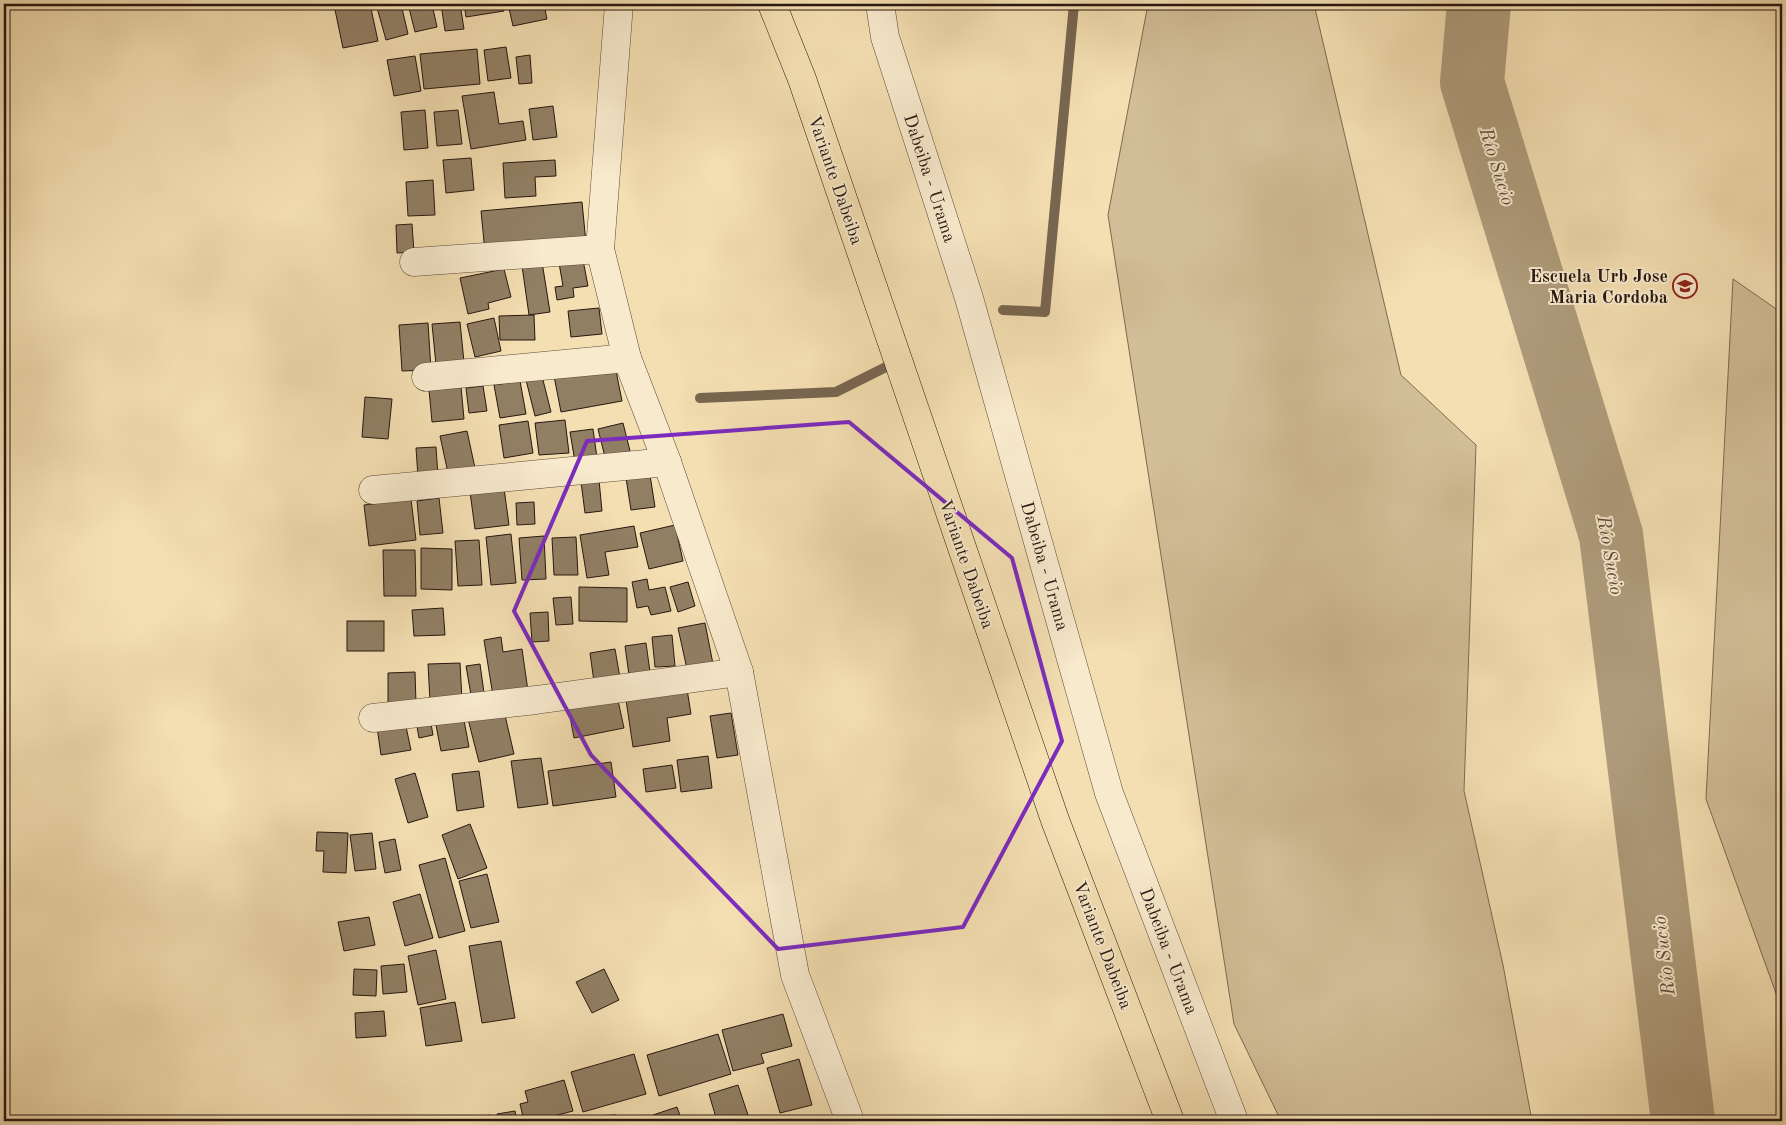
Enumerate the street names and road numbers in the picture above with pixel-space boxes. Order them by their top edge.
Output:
street label: Dabeiba - Urama [900,112,958,245]
street label: Variante Dabeiba [805,113,866,247]
street label: Variante Dabeiba [936,497,997,631]
street label: Dabeiba - Urama [1017,500,1071,633]
street label: Variante Dabeiba [1069,879,1135,1012]
street label: Dabeiba - Urama [1136,886,1200,1017]

